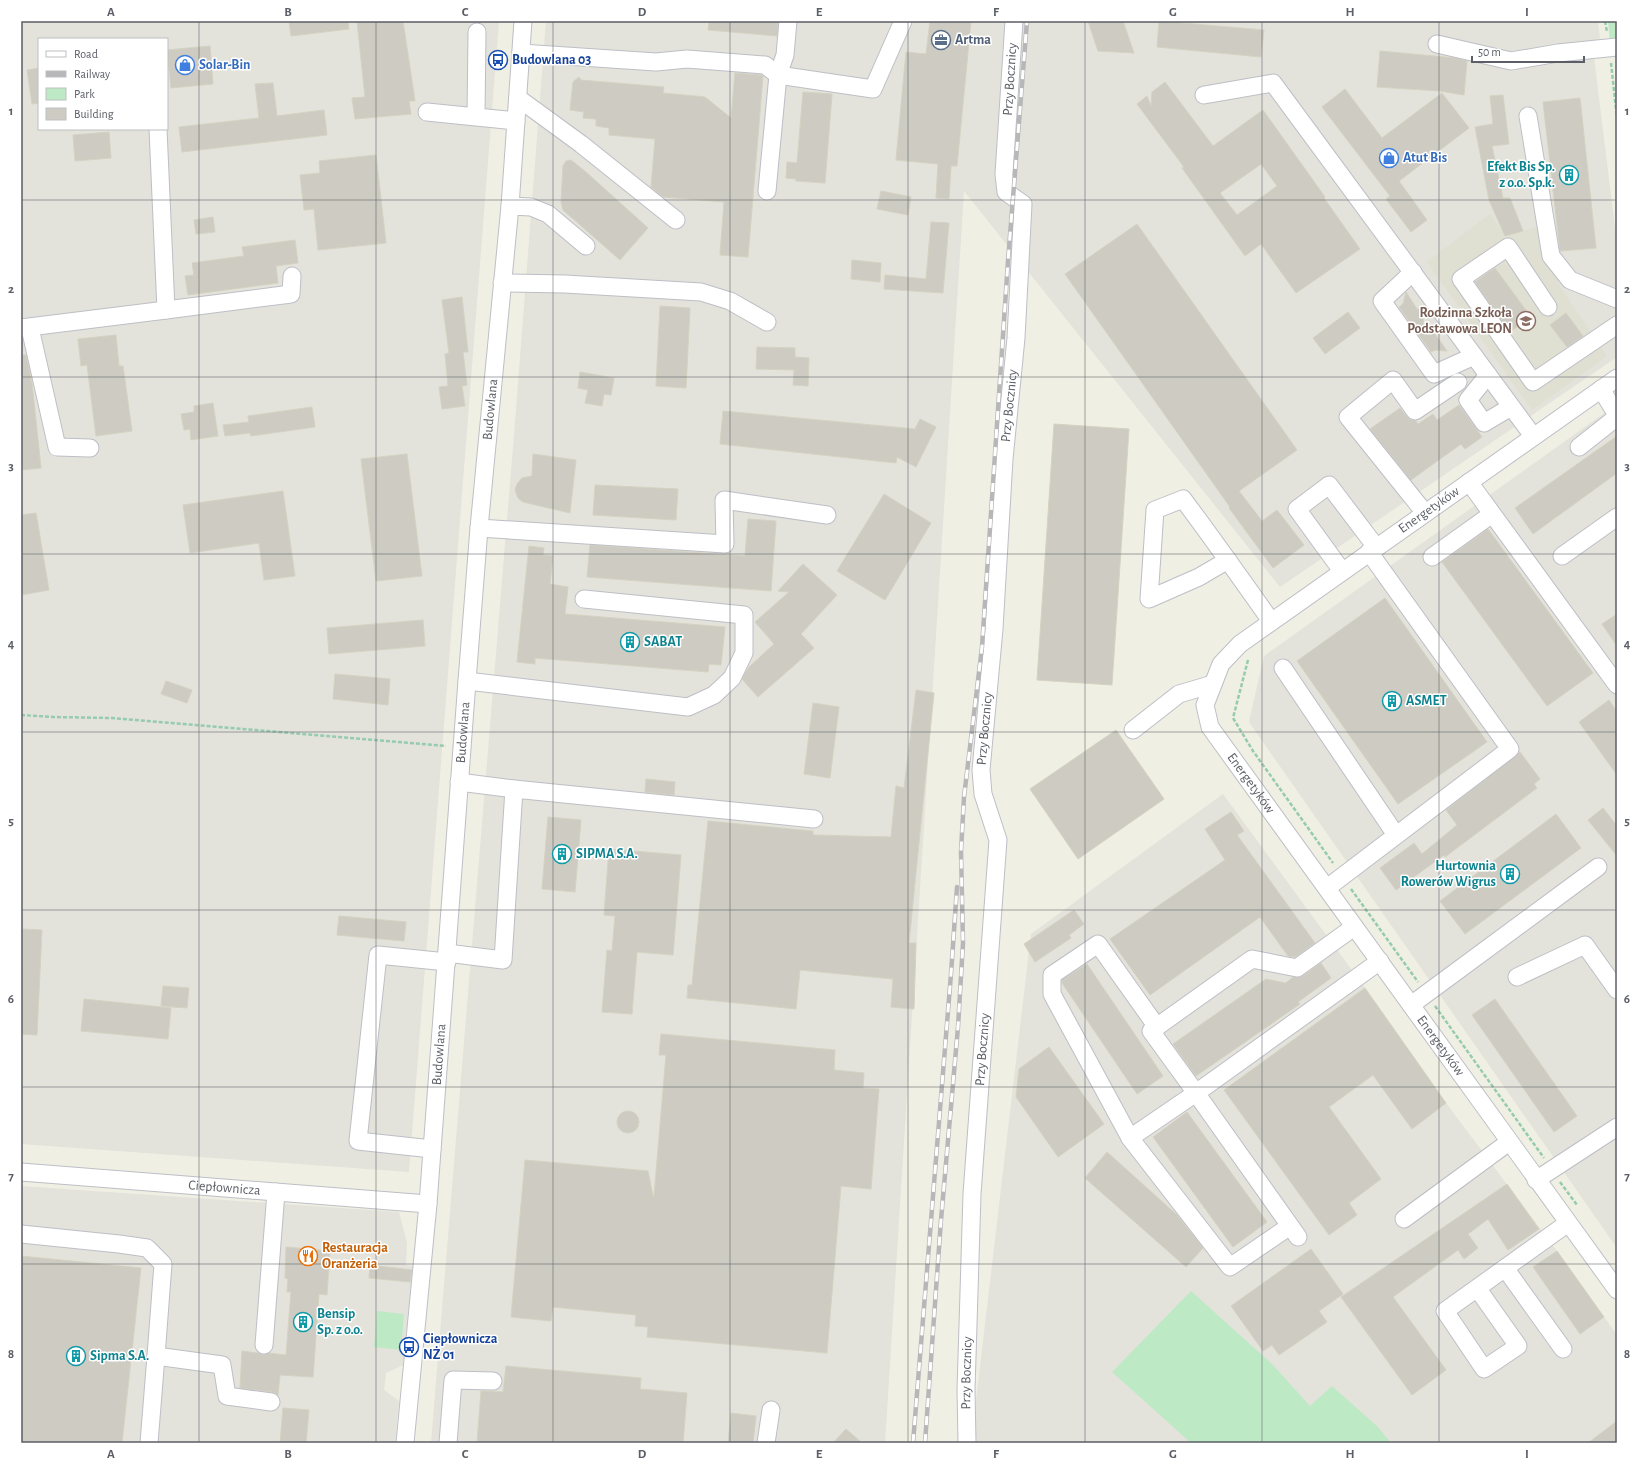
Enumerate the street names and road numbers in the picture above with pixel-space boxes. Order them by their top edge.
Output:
street label: Przy Bocznicy [1001,42,1020,116]
street label: Przy Bocznicy [999,369,1020,443]
street label: Budowlana [480,378,500,441]
street label: Energetyków [1396,484,1462,536]
street label: Przy Bocznicy [974,692,995,766]
street label: Budowlana [454,701,472,764]
street label: Energetyków [1224,750,1277,817]
street label: Przy Bocznicy [973,1012,992,1086]
street label: Energetyków [1414,1013,1467,1079]
street label: Budowlana [430,1023,448,1086]
street label: Ciepłownicza [188,1178,261,1198]
street label: Przy Bocznicy [959,1336,975,1410]

